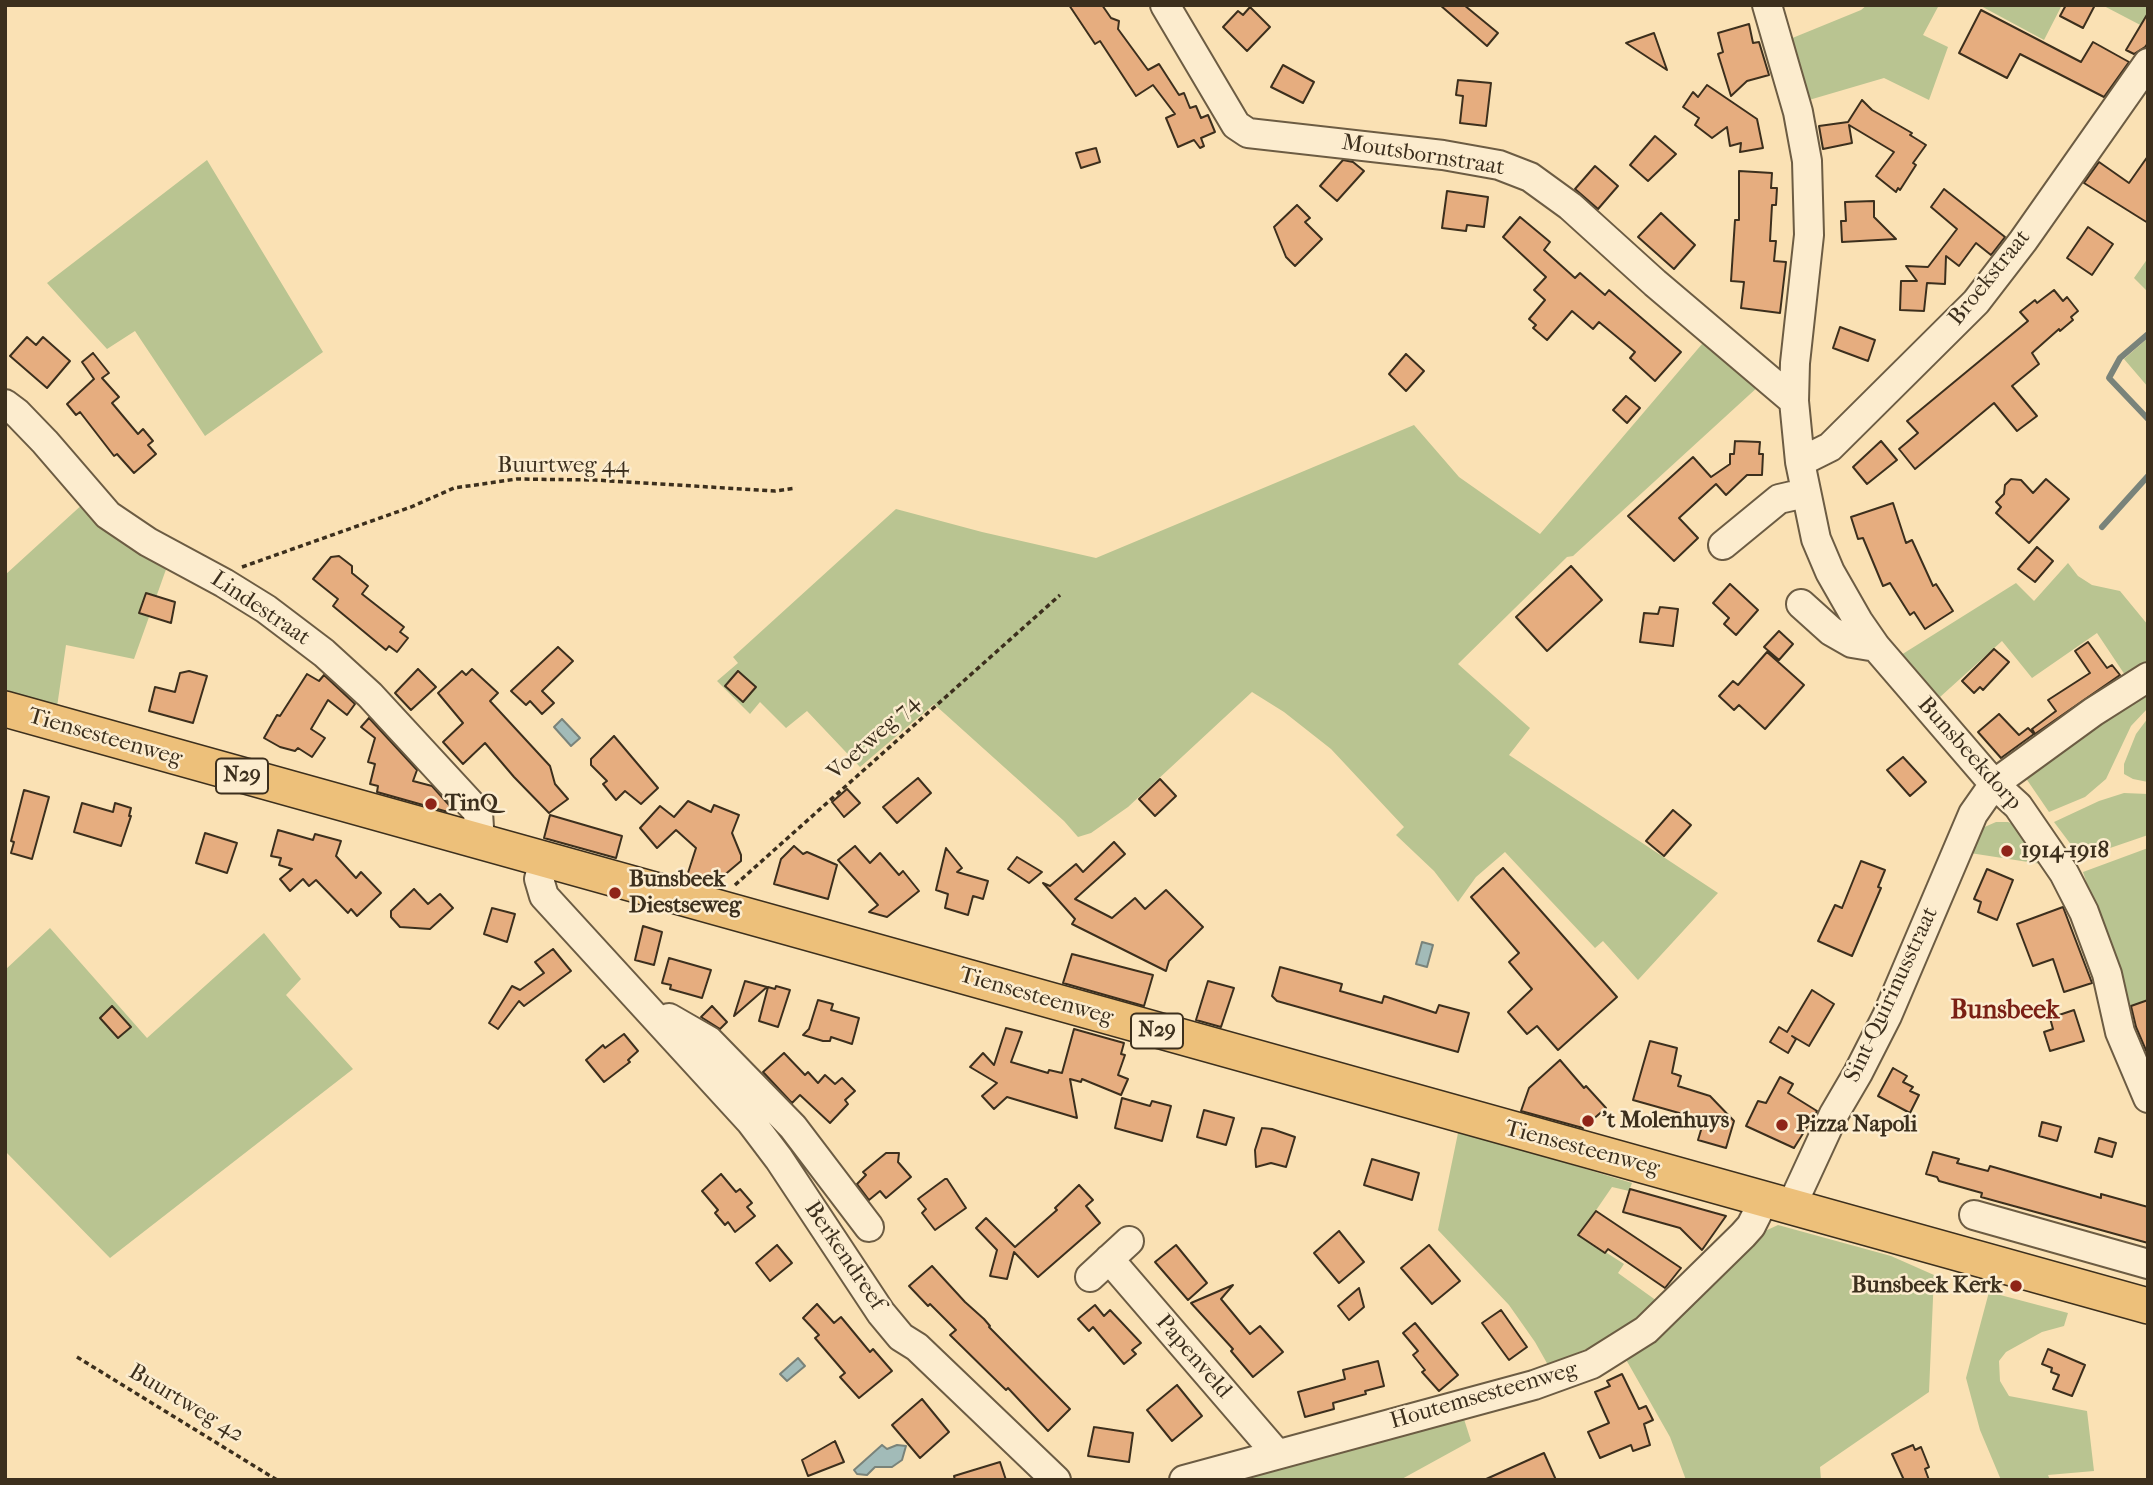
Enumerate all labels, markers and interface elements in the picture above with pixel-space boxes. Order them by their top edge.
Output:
street label: Moutsbornstraat [1340,130,1506,182]
street label: Broekstraat [1943,225,2037,331]
street label: Buurtweg 44 [497,452,629,480]
street label: Lindestraat [205,566,315,652]
street label: Voetweg 74 [822,690,926,786]
street label: Bunsbeekdorp [1911,692,2027,816]
street label: Tiensesteenweg [25,703,185,773]
road number: N29 [216,758,268,794]
place label: TinQ [445,790,498,818]
marker: TinQ [423,796,439,812]
place label: 1914-1918 [2021,837,2109,865]
marker: 1914-1918 [1999,843,2015,859]
place label: Bunsbeek Diestseweg [629,866,741,920]
marker: Bunsbeek Diestseweg [607,885,623,901]
street label: Sint-Quirinusstraat [1839,903,1945,1087]
street label: Tiensesteenweg [956,962,1116,1032]
district label: Bunsbeek [1951,996,2059,1028]
road number: N29 [1131,1014,1183,1048]
place label: 't Molenhuys [1602,1107,1729,1135]
place label: Pizza Napoli [1796,1111,1917,1139]
marker: 't Molenhuys [1580,1113,1596,1129]
street label: Tiensesteenweg [1502,1115,1662,1183]
marker: Pizza Napoli [1774,1117,1790,1133]
street label: Berkendreef [798,1197,890,1315]
place label: Bunsbeek Kerk [1852,1272,2002,1300]
marker: Bunsbeek Kerk [2008,1278,2024,1294]
street label: Papenveld [1149,1309,1237,1405]
street label: Houtemsesteenweg [1387,1356,1581,1436]
street label: Buurtweg 42 [123,1359,249,1449]

